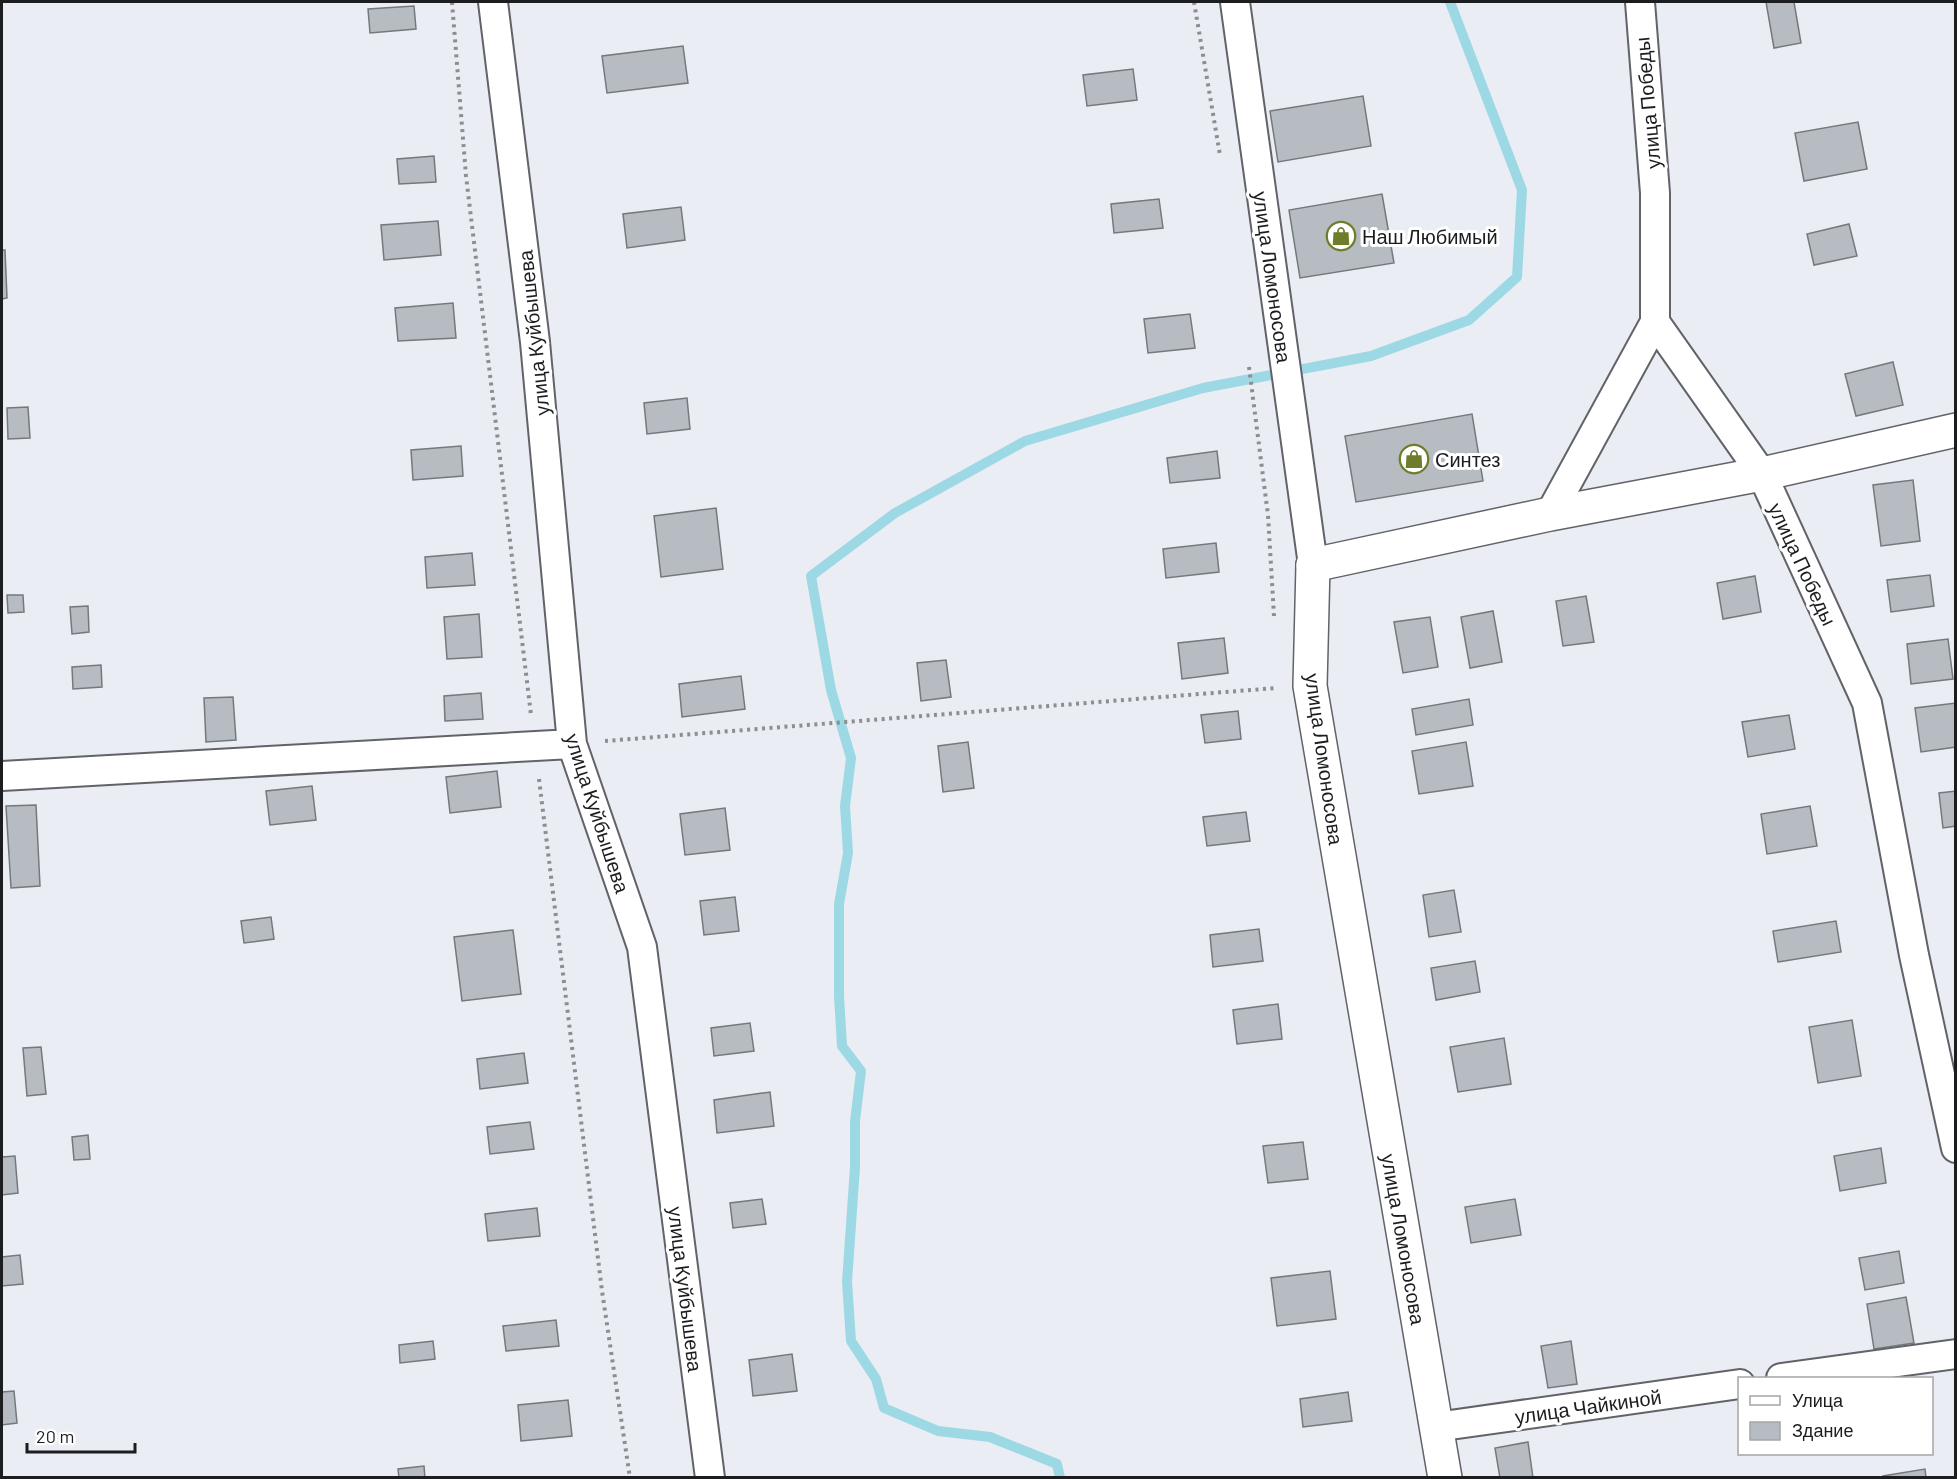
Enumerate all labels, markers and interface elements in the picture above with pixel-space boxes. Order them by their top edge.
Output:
street label: улица Победы [1629,36,1665,170]
street label: улица Ломоносова [1249,190,1297,365]
shop icon: Наш Любимый [1325,220,1357,252]
place label: Наш Любимый [1362,224,1498,248]
street label: улица Куйбышева [512,248,554,417]
shop icon: Синтез [1398,443,1430,475]
place label: Синтез [1435,447,1500,471]
street label: улица Победы [1764,499,1842,629]
street label: улица Ломоносова [1301,672,1349,847]
street label: улица Куйбышева [561,730,635,897]
street label: улица Ломоносова [1377,1152,1431,1327]
street label: улица Куйбышева [664,1205,708,1374]
legend [1738,1377,1933,1455]
street label: улица Чайкиной [1513,1384,1663,1428]
text: Улица [1792,1389,1844,1411]
scale bar [27,1416,135,1454]
text: Здание [1792,1419,1853,1441]
text: 20 m [36,1425,74,1447]

